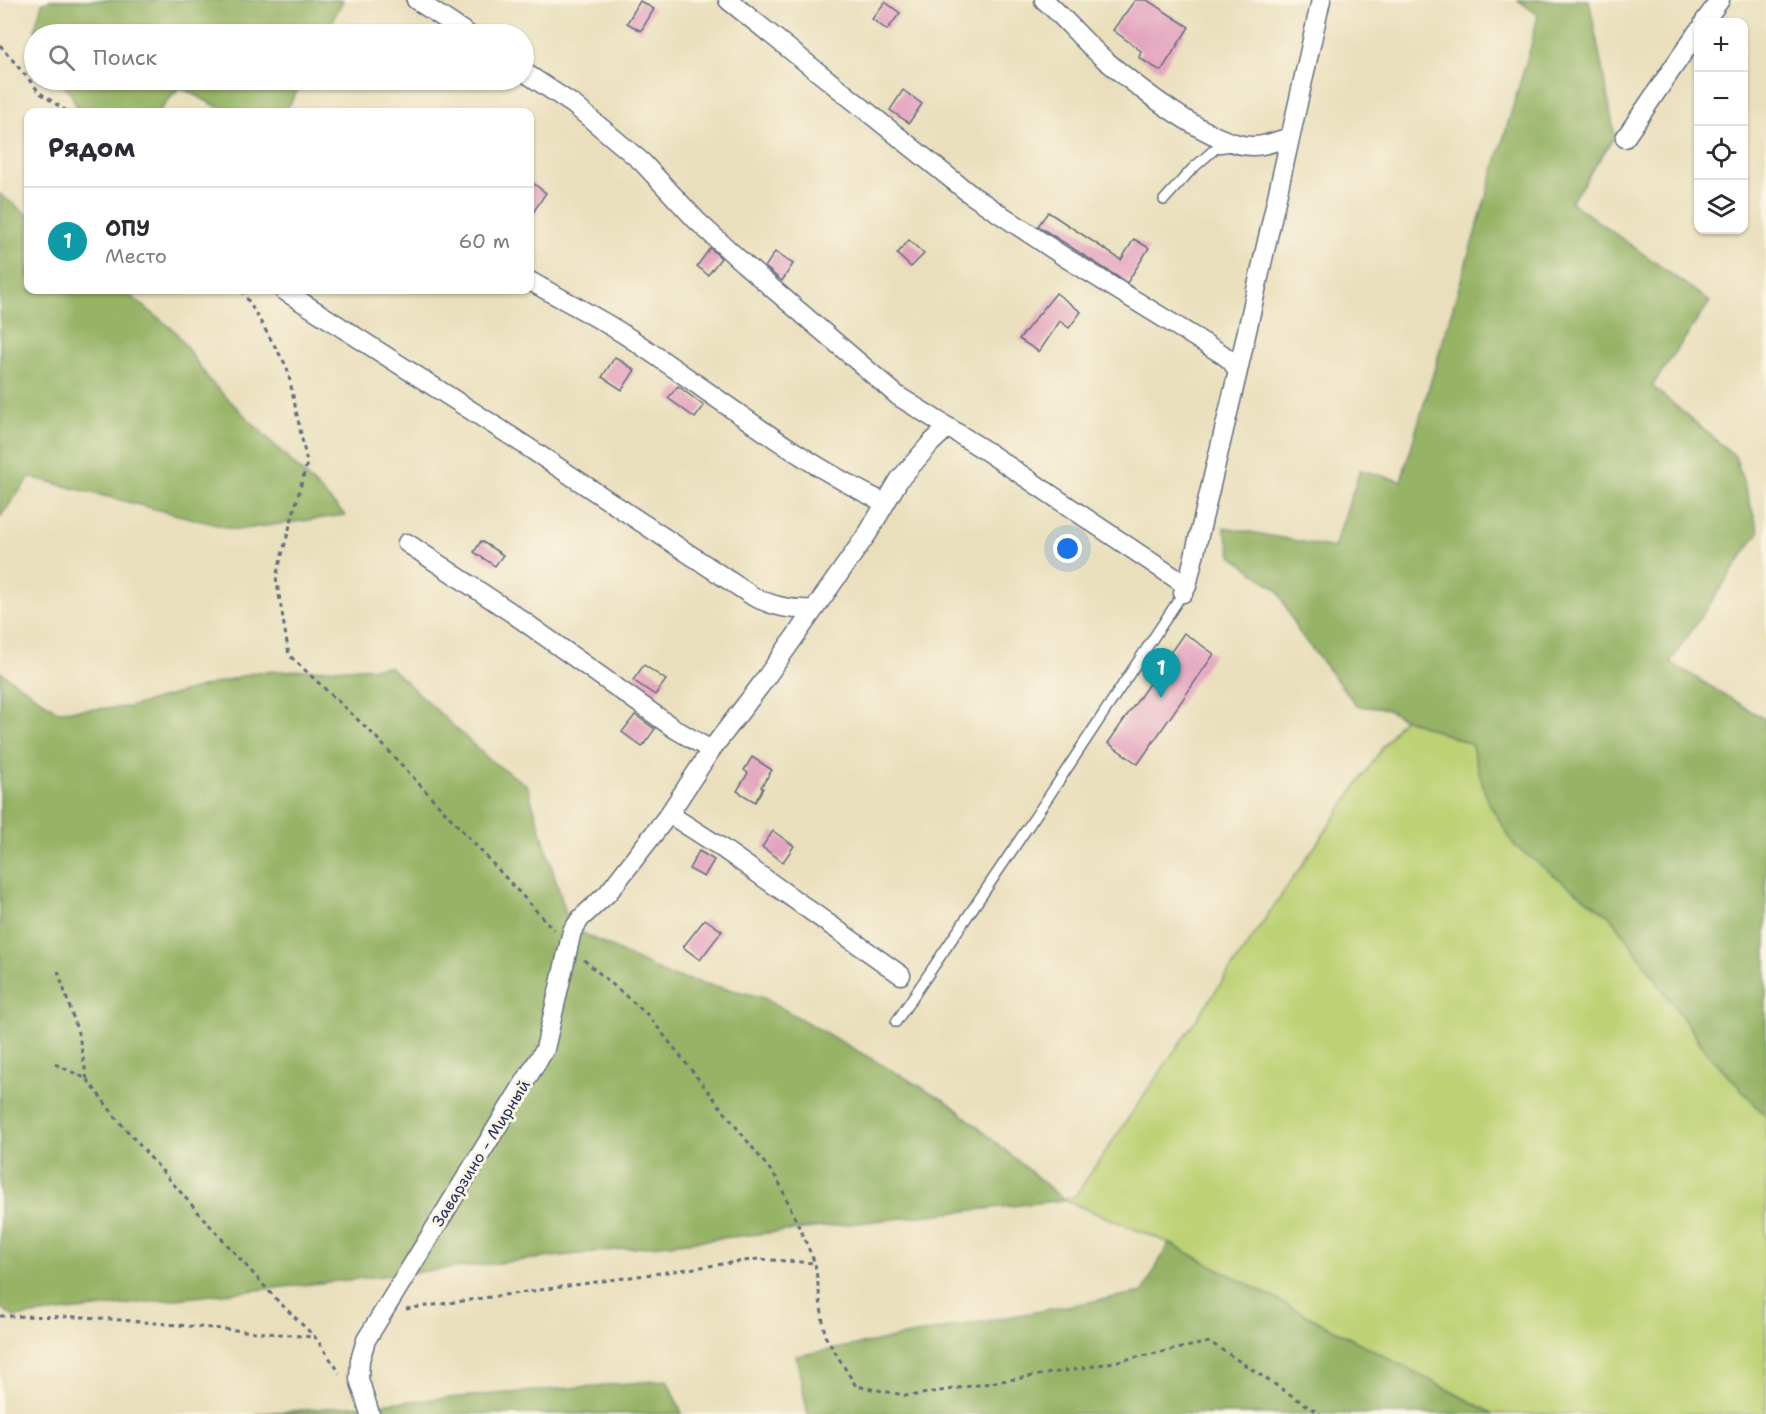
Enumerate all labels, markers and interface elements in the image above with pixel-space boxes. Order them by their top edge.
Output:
map controls [1694,18,1748,234]
button: + [1694,18,1748,72]
search box [24,24,534,90]
icon: search [45,41,78,74]
text: Поиск [93,43,157,72]
button: − [1694,72,1748,126]
button: locate [1694,126,1748,180]
text: Рядом [48,130,135,165]
button: layers [1694,180,1748,234]
text: ОПУ [105,214,150,243]
text: 1 [63,228,72,254]
text: 60 m [458,228,510,254]
text: Место [105,243,167,269]
your location [1053,534,1082,563]
pin: 1 [1142,648,1180,698]
street label: Заварзино - Мирный [427,1076,535,1230]

